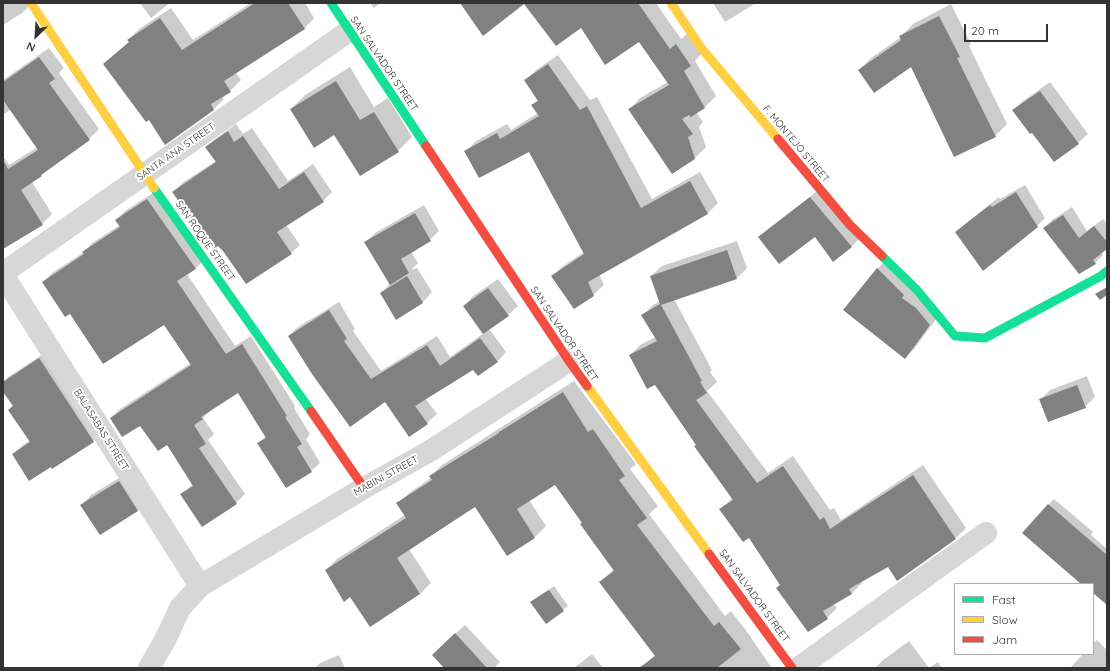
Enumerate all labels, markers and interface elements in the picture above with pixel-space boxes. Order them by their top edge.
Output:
street label: SAN SALVADOR STREET [348,14,420,114]
north arrow [16,16,56,56]
scale bar [966,16,1050,42]
text: 20 m [971,23,999,38]
text: N [24,39,38,55]
street label: F. MONTEJO STREET [760,103,832,185]
street label: SANTA ANA STREET [135,120,217,184]
street label: SAN ROQUE STREET [173,198,237,284]
street label: SAN SALVADOR STREET [528,284,600,384]
street label: BALASABAS STREET [71,387,131,473]
street label: MABINI STREET [352,453,420,499]
street label: SAN SALVADOR STREET [716,547,792,645]
legend [954,583,1094,655]
text: Fast [992,592,1016,607]
text: Slow [992,612,1018,627]
text: Jam [992,632,1017,647]

